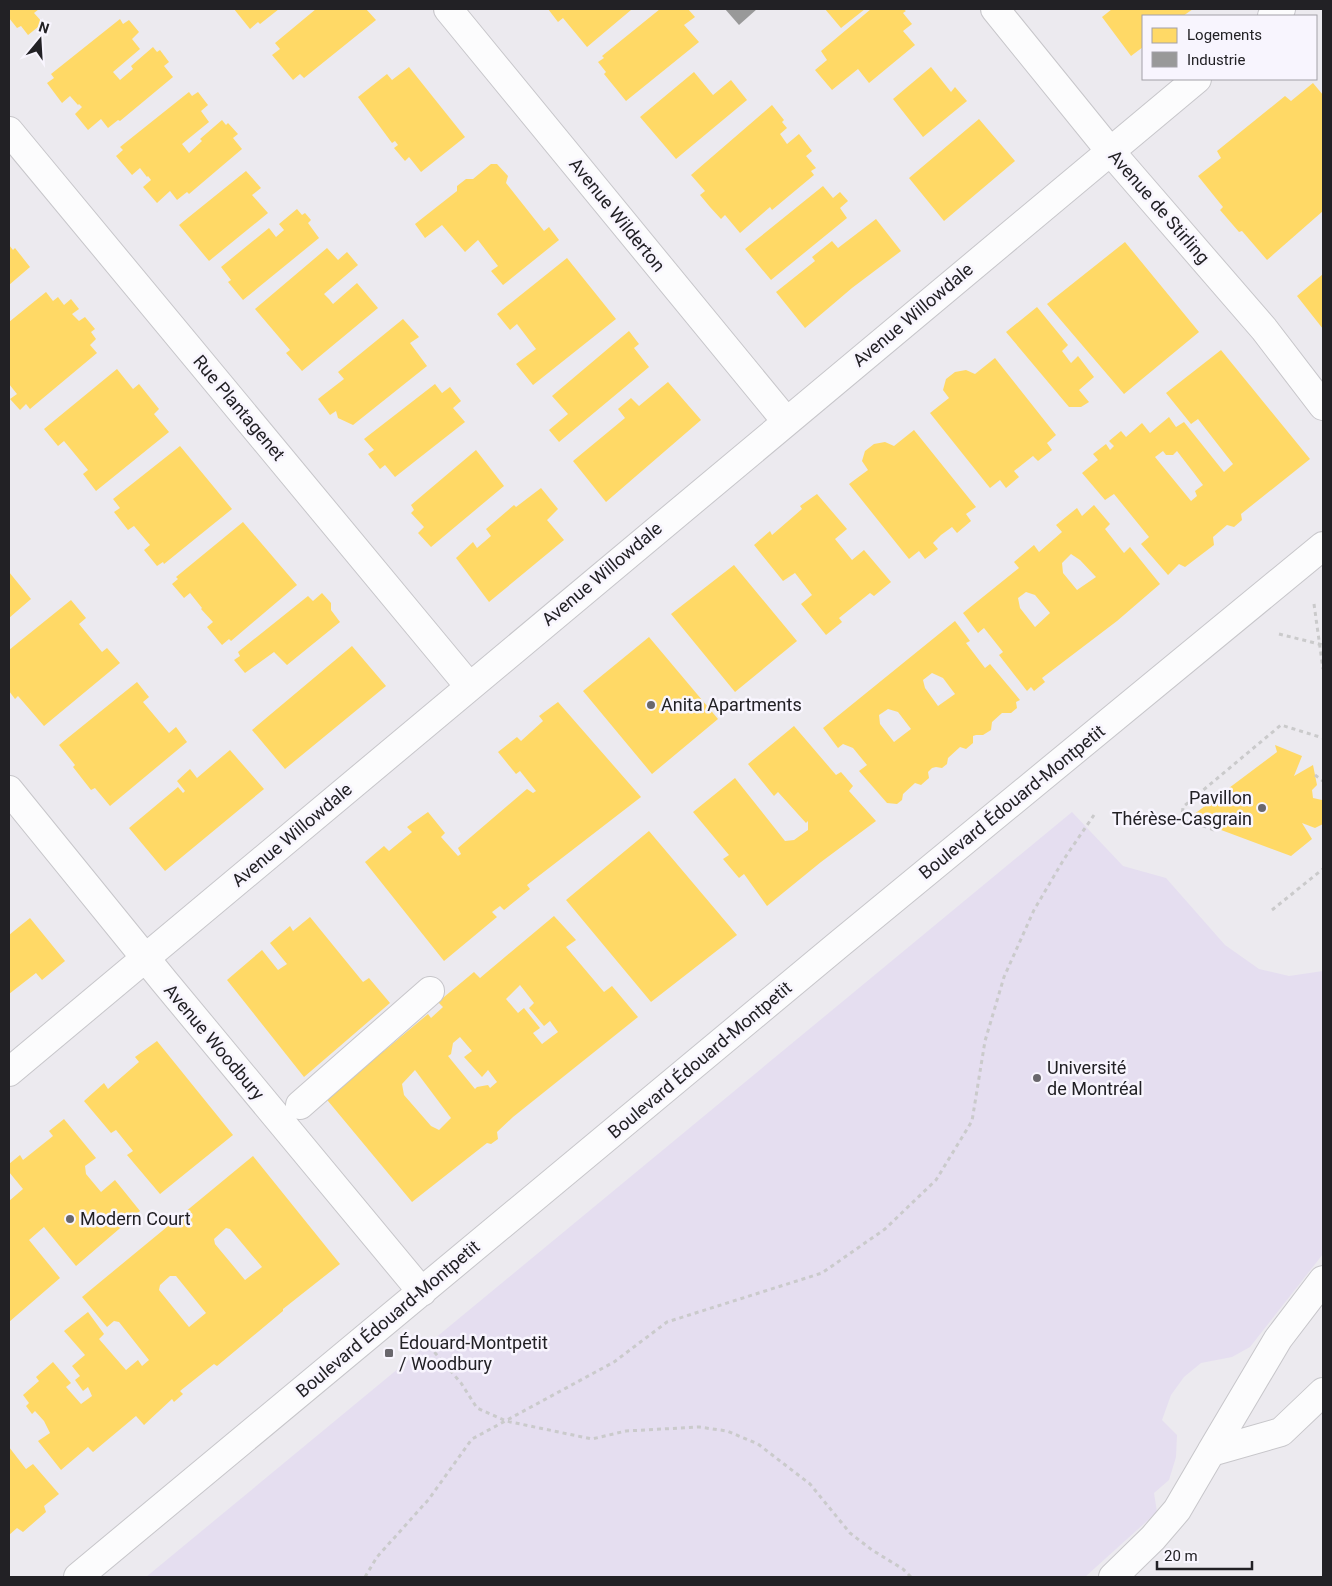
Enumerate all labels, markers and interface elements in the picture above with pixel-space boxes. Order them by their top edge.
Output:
north arrow [15,15,65,65]
legend [1142,15,1317,80]
text: N [37,18,51,37]
text: Logements [1187,26,1262,44]
text: Industrie [1187,51,1245,69]
street label: Avenue de Stirling [1104,146,1214,268]
street label: Avenue Wilderton [565,154,670,276]
street label: Avenue Willowdale [848,258,977,371]
street label: Rue Plantagenet [189,351,290,465]
street label: Avenue Willowdale [537,517,666,630]
place label: Anita Apartments [661,694,802,715]
marker: Anita Apartments [645,699,657,711]
street label: Boulevard Édouard-Montpetit [915,720,1109,883]
street label: Avenue Willowdale [227,778,356,891]
place label: Pavillon Thérèse-Casgrain [1112,787,1252,829]
marker: Pavillon Thérèse-Casgrain [1256,802,1268,814]
street label: Boulevard Édouard-Montpetit [604,977,796,1143]
street label: Avenue Woodbury [160,980,269,1104]
place label: Université de Montréal [1047,1057,1143,1099]
marker: Université de Montréal [1031,1072,1043,1084]
place label: Modern Court [80,1208,191,1229]
marker: Modern Court [64,1213,76,1225]
street label: Boulevard Édouard-Montpetit [292,1236,484,1402]
place label: Édouard-Montpetit / Woodbury [399,1332,548,1374]
marker: Édouard-Montpetit / Woodbury [383,1347,395,1359]
scale bar [1157,1538,1252,1570]
text: 20 m [1164,1547,1198,1565]

